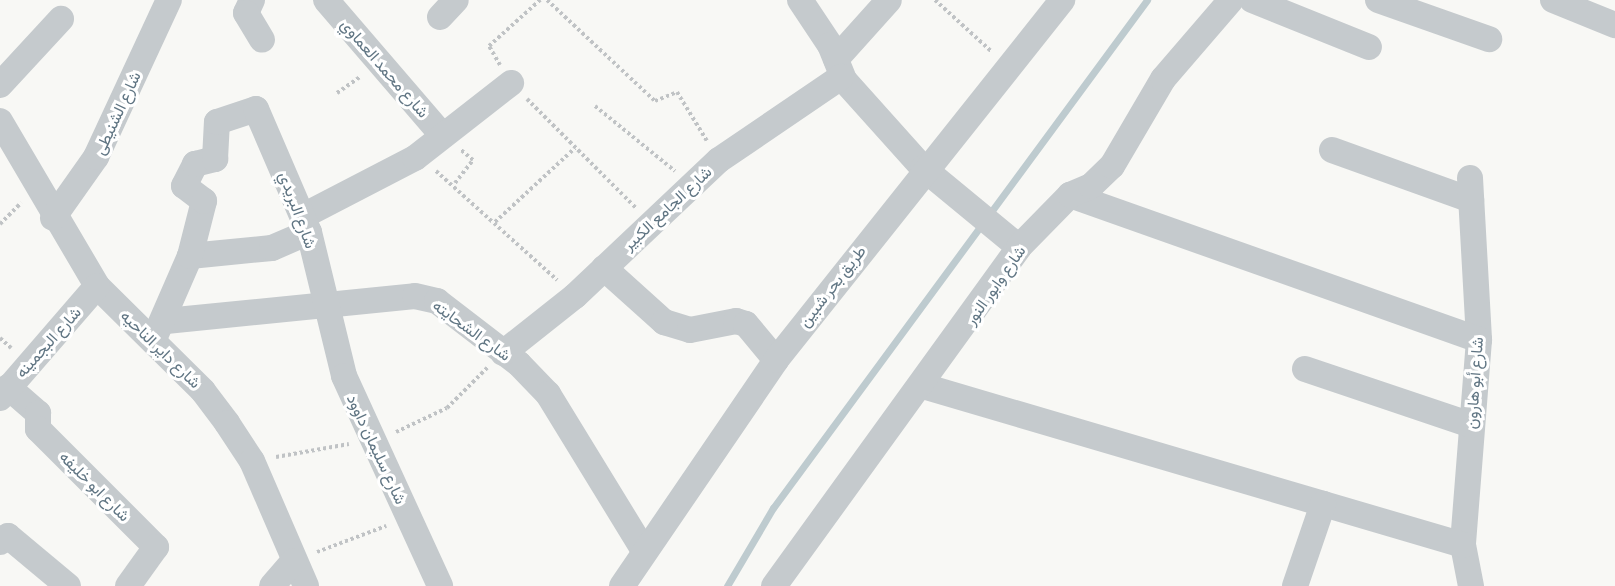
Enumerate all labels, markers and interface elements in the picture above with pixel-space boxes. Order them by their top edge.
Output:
street label: شارع محمد العماوي [337,15,433,121]
street label: شارع الشنيطى [89,68,145,158]
street label: شارع الجامع الكبير [619,162,715,254]
street label: شارع البريدي [275,169,321,251]
street label: طريق بحر شبين [794,242,870,330]
street label: شارع وابور النور [961,242,1029,328]
street label: شارع الشحايته [429,295,515,365]
street label: شارع البجمينه [11,303,85,381]
street label: شارع داير الناحيه [117,306,205,392]
street label: شارع أبو هارون [1461,336,1487,430]
street label: شارع سليمان داوود [343,391,411,507]
street label: شارع ابو خليفه [56,447,134,525]

